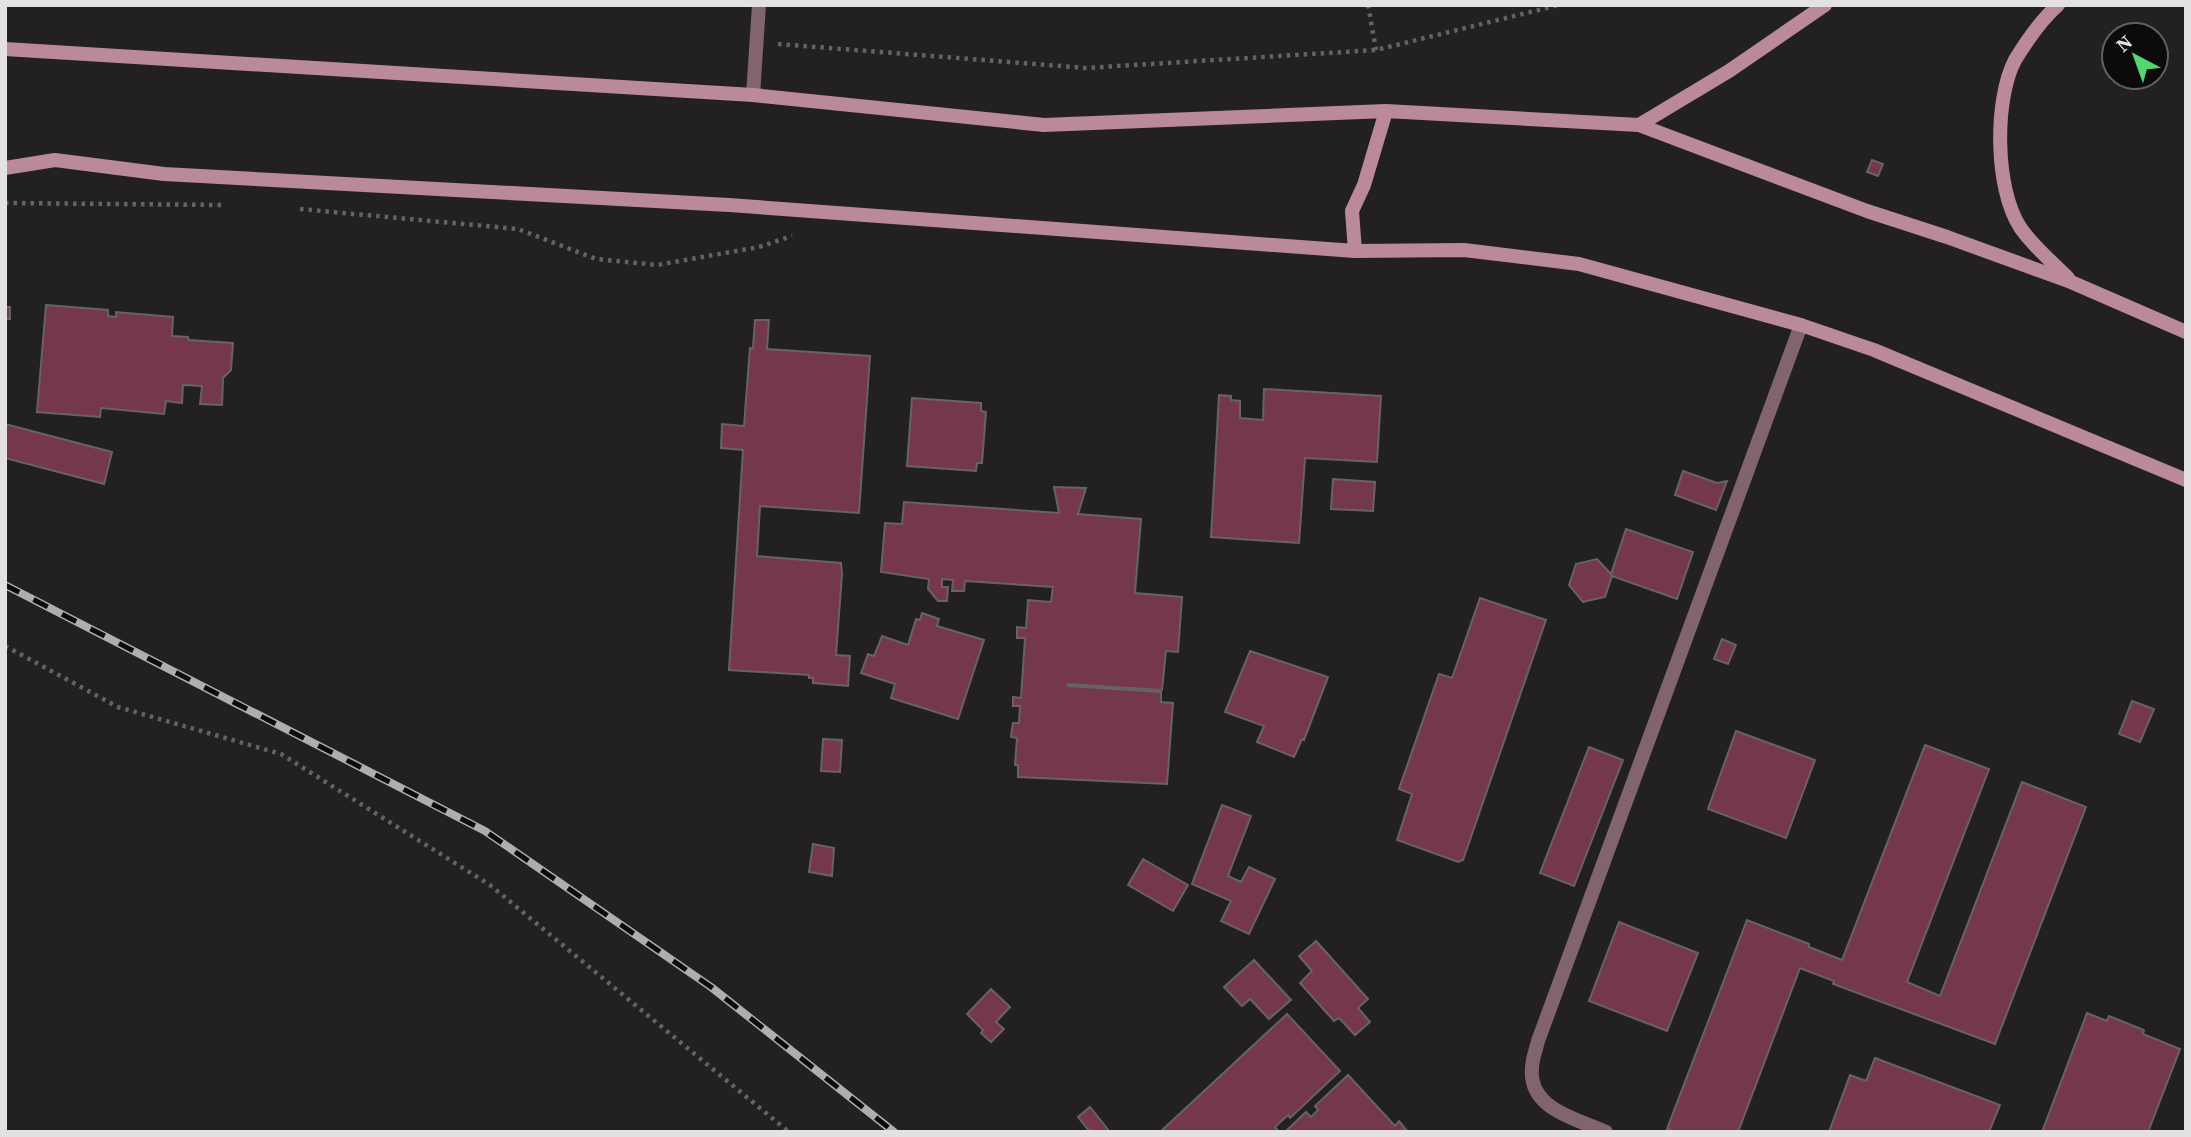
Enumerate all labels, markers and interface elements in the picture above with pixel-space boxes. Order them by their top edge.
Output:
north arrow [2100,21,2170,91]
text: N [2110,29,2138,58]

